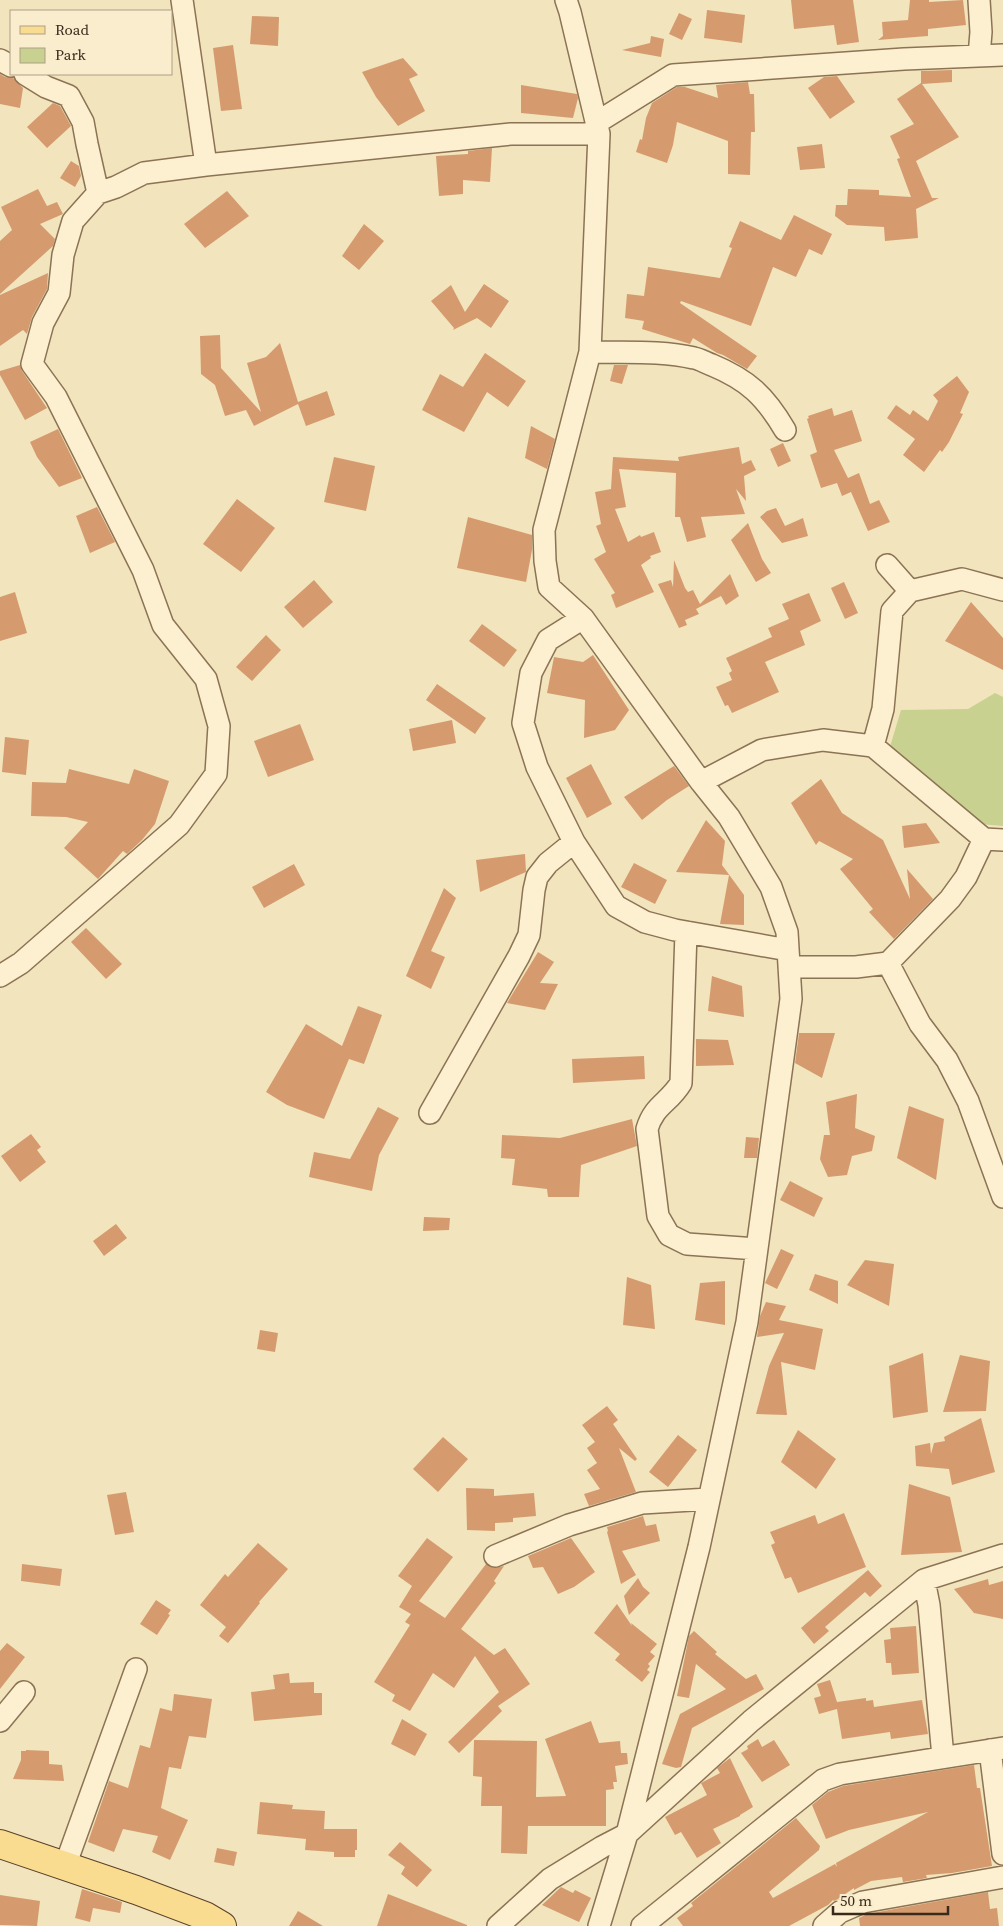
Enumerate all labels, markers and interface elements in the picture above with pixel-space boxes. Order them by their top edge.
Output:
legend [10,10,172,75]
text: Road [55,19,89,40]
text: Park [55,44,87,65]
scale bar [833,1884,948,1916]
text: 50 m [840,1890,872,1911]

